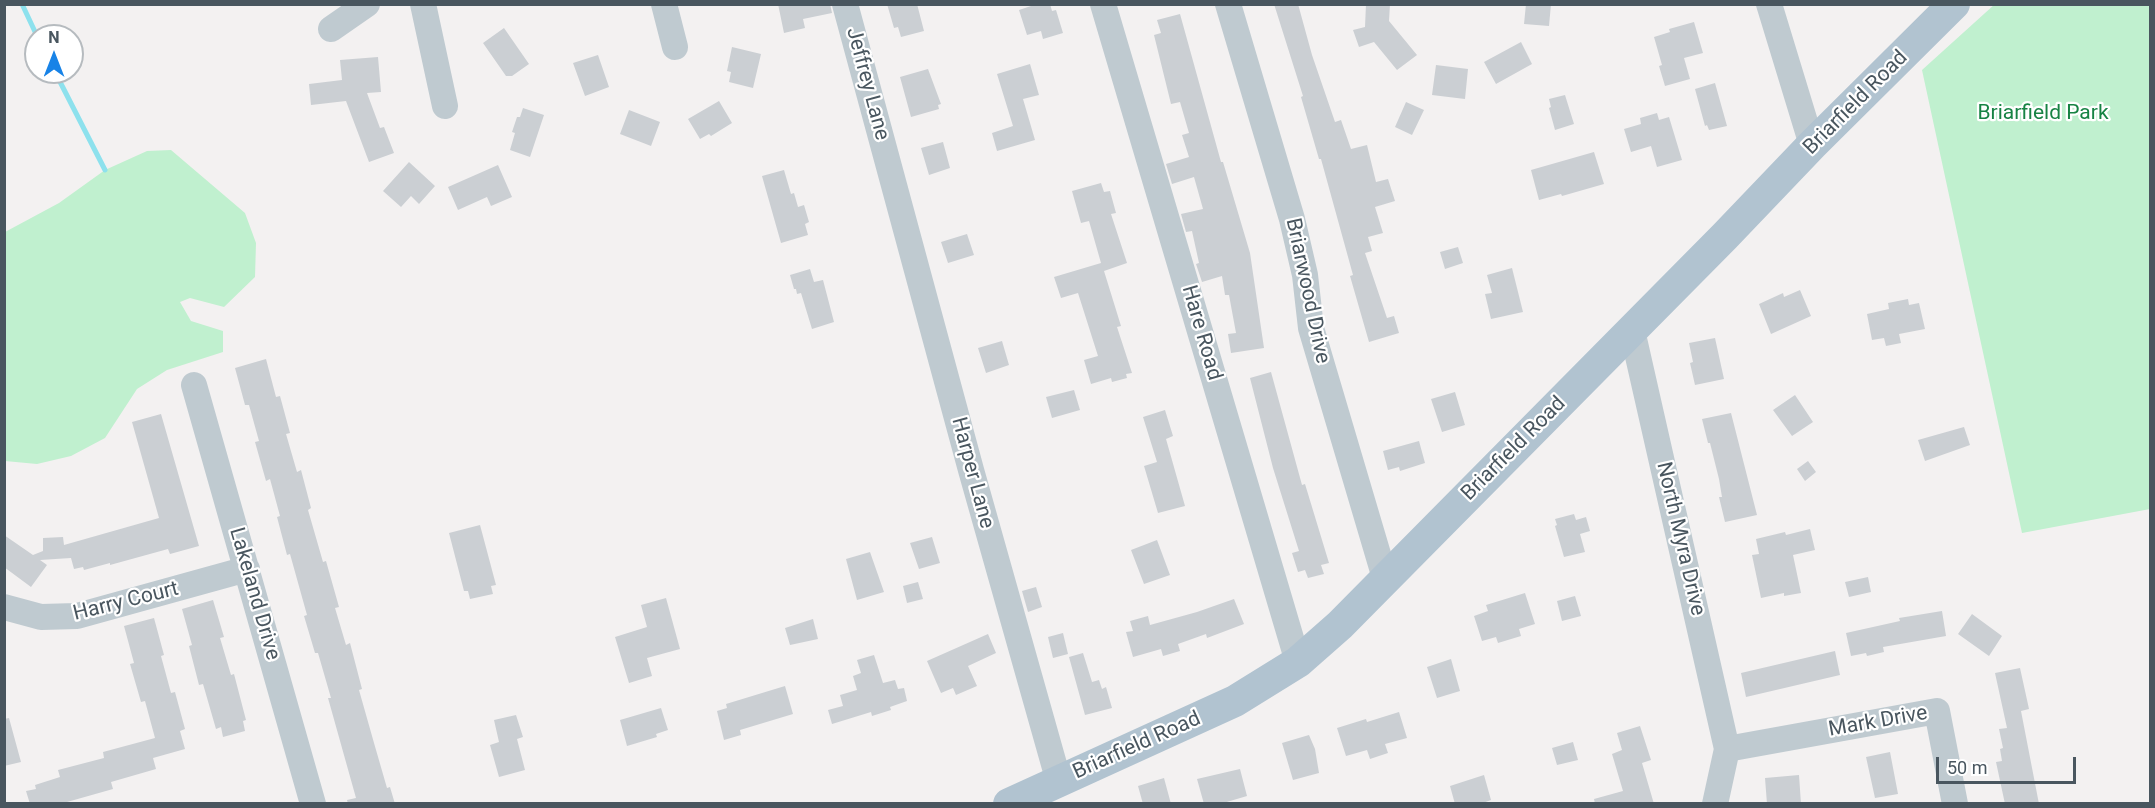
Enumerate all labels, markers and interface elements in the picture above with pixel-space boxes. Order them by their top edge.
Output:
north arrow [24,24,84,84]
street label: Jeffrey Lane [840,25,894,143]
text: N [48,28,60,47]
street label: Briarfield Road [1799,46,1913,160]
park label: Briarfield Park [1977,101,2109,127]
street label: Briarwood Drive [1279,216,1335,366]
street label: Hare Road [1175,282,1227,384]
street label: Briarfield Road [1457,392,1571,506]
street label: Harper Lane [945,415,999,531]
street label: North Myra Drive [1650,460,1710,618]
street label: Lakeland Drive [223,525,285,663]
street label: Harry Court [71,577,181,627]
street label: Mark Drive [1827,701,1929,743]
street label: Briarfield Road [1069,707,1205,785]
scale bar [1939,745,2078,783]
text: 50 m [1947,757,1987,778]

